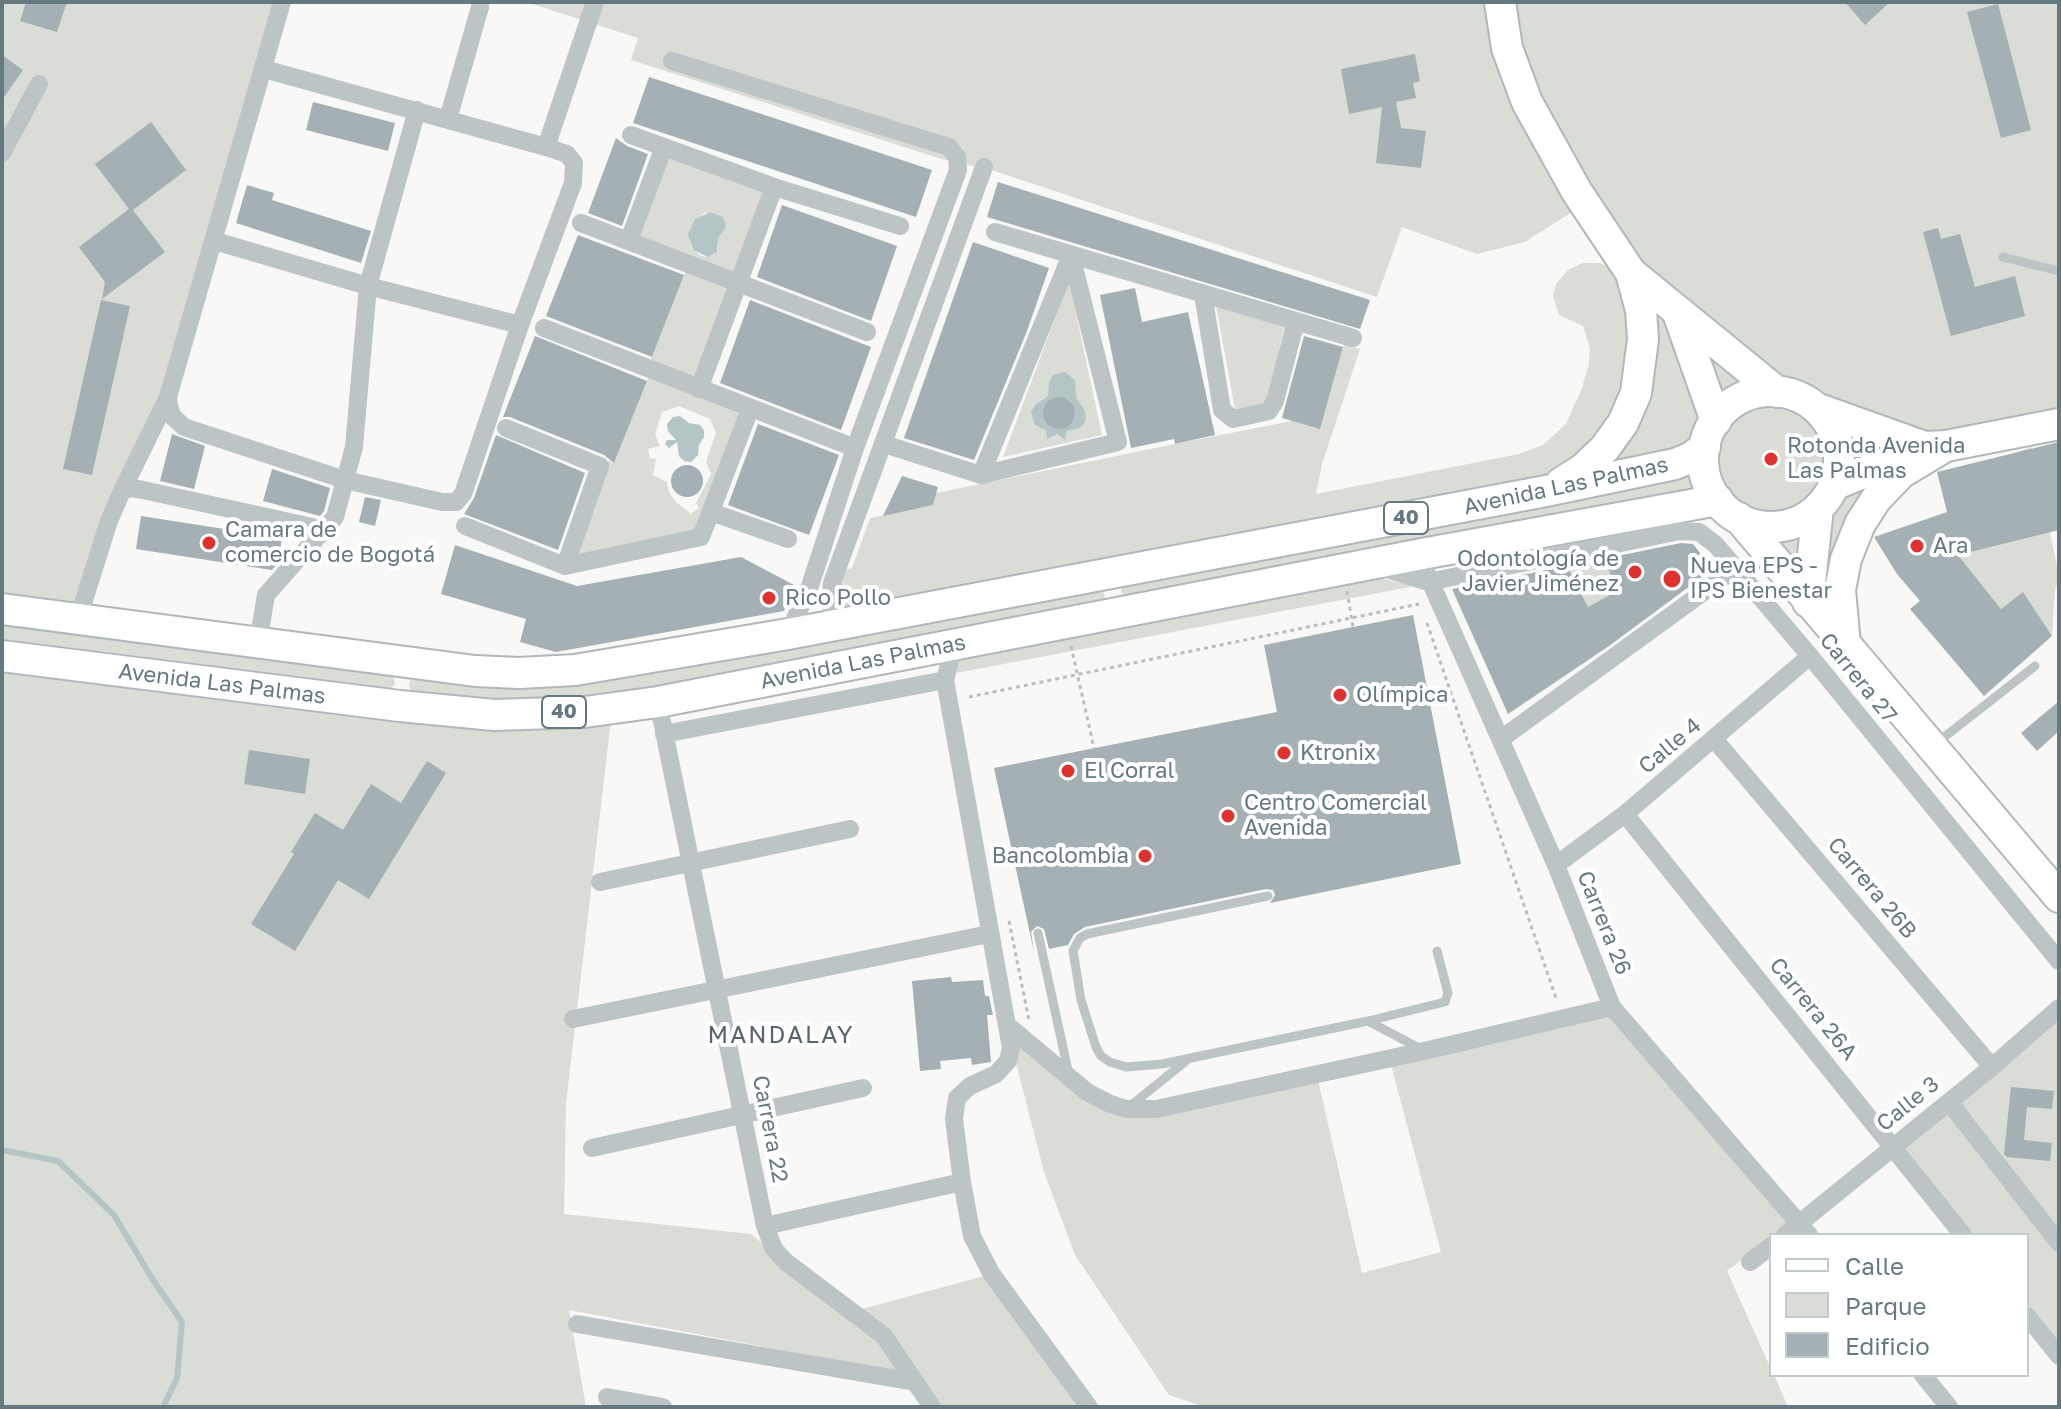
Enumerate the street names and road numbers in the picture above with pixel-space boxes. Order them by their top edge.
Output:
street label: Avenida Las Palmas [1461,451,1671,521]
road number: 40 [1384,502,1428,534]
street label: Carrera 27 [1814,628,1902,728]
street label: Avenida Las Palmas [758,629,968,695]
street label: Avenida Las Palmas [117,658,327,710]
road number: 40 [542,696,586,728]
street label: Calle 4 [1634,712,1706,780]
street label: Carrera 26B [1822,832,1922,944]
street label: Carrera 26 [1571,867,1637,979]
street label: Carrera 26A [1764,952,1862,1066]
street label: Calle 3 [1872,1071,1944,1137]
street label: Carrera 22 [747,1073,793,1185]

